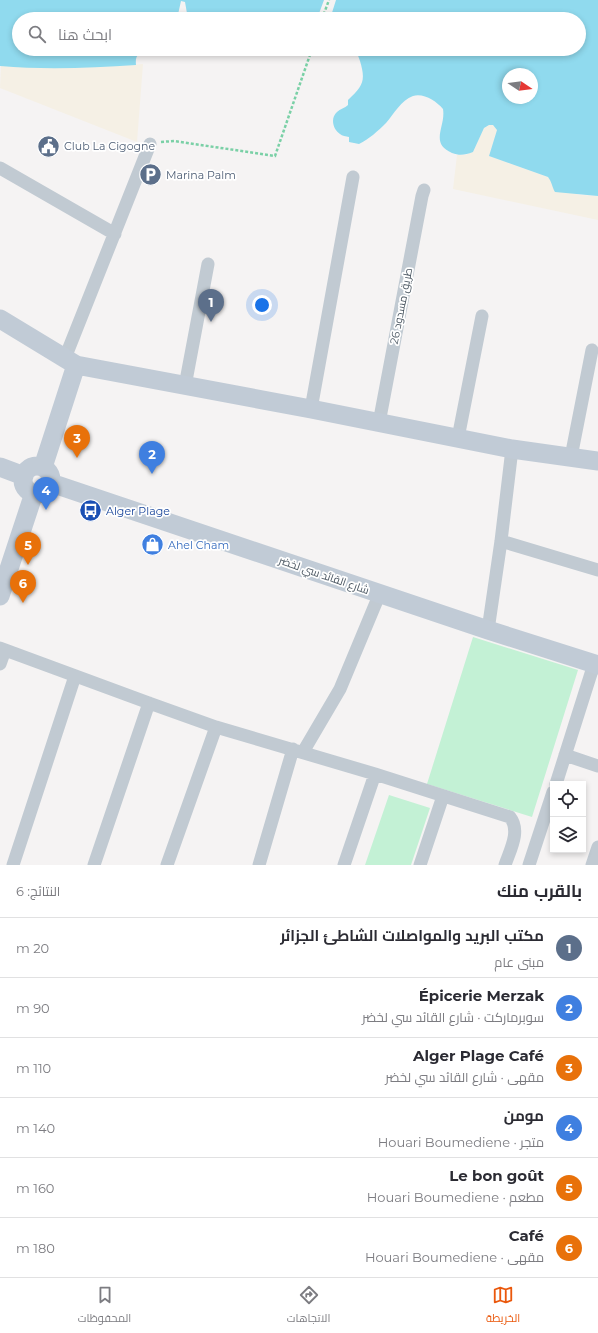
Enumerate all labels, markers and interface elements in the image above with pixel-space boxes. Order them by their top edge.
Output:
search box [12,12,586,56]
icon: search [26,23,48,45]
text: ابحث هنا [58,25,112,44]
north arrow [502,68,538,104]
public building icon: Club La Cigogne [35,133,61,159]
place label: Club La Cigogne [64,139,156,153]
parking icon: Marina Palm [137,162,163,188]
place label: Marina Palm [166,168,236,182]
street label: طريق مسدود 26 [387,267,415,345]
pin: 1 [198,289,224,322]
your location [252,295,272,315]
pin: 3 [64,425,90,458]
pin: 2 [139,441,165,474]
pin: 4 [33,477,59,510]
bus stop icon: Alger Plage [78,498,104,524]
place label: Alger Plage [106,504,170,518]
pin: 5 [15,532,41,565]
shop icon: Ahel Cham [140,532,166,558]
place label: Ahel Cham [168,538,229,552]
street label: شارع القائد سي لخضر [276,553,371,598]
pin: 6 [10,570,36,603]
map controls [550,781,586,853]
button: locate [550,781,586,817]
button: layers [550,817,586,853]
text: بالقرب منك [497,881,582,901]
text: النتائج: 6 [16,883,60,899]
text: مكتب البريد والمواصلات الشاطئ الجزائر [280,926,544,945]
text: 20 m [16,940,49,956]
text: 1 [566,940,572,956]
text: مبنى عام [494,954,544,970]
text: Épicerie Merzak [419,986,544,1005]
text: 90 m [16,1000,50,1016]
text: 2 [565,1000,573,1016]
text: سوبرماركت · شارع القائد سي لخضر [362,1009,544,1025]
text: Alger Plage Café [413,1046,544,1065]
text: 110 m [16,1060,51,1076]
text: 3 [565,1060,573,1076]
text: مقهى · شارع القائد سي لخضر [385,1069,544,1085]
text: مومن [504,1106,544,1125]
text: 140 m [16,1120,55,1136]
text: 4 [565,1120,573,1136]
text: متجر · Houari Boumediene [378,1134,544,1150]
text: Le bon goût [449,1166,544,1185]
text: 160 m [16,1180,54,1196]
text: 5 [565,1180,573,1196]
text: مطعم · Houari Boumediene [367,1189,544,1205]
text: Café [509,1226,544,1245]
text: 180 m [16,1240,55,1256]
text: 6 [565,1240,573,1256]
text: مقهى · Houari Boumediene [365,1249,544,1265]
tab: المحفوظات [78,1284,131,1328]
tab: الاتجاهات [287,1284,330,1328]
tab: الخريطة [486,1284,520,1328]

